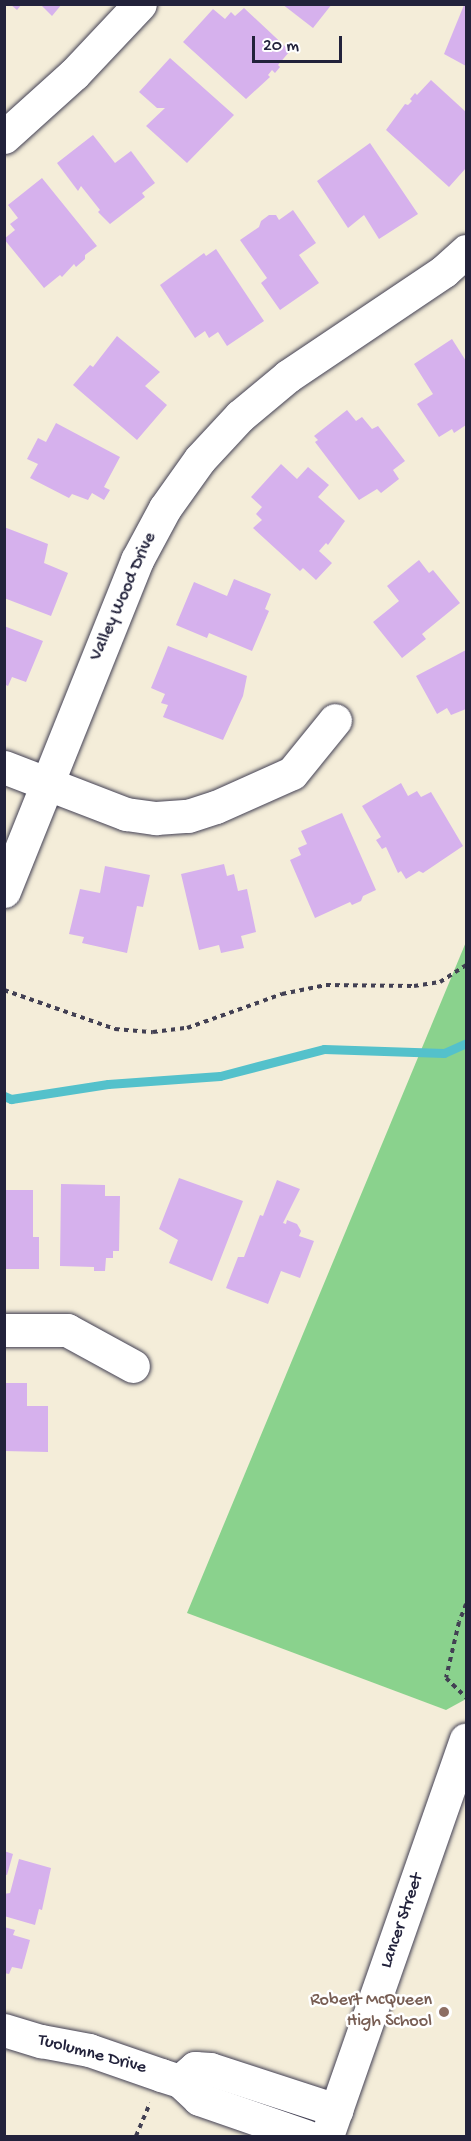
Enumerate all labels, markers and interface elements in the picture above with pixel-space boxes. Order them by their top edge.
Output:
scale bar [255,24,345,62]
text: 20 m [263,36,299,57]
street label: Valley Wood Drive [86,529,162,665]
street label: Lancer Street [377,1871,429,1971]
place label: Robert McQueen High School [310,1991,432,2034]
marker: Robert McQueen High School [437,2005,451,2019]
street label: Tuolumne Drive [35,2030,149,2080]

